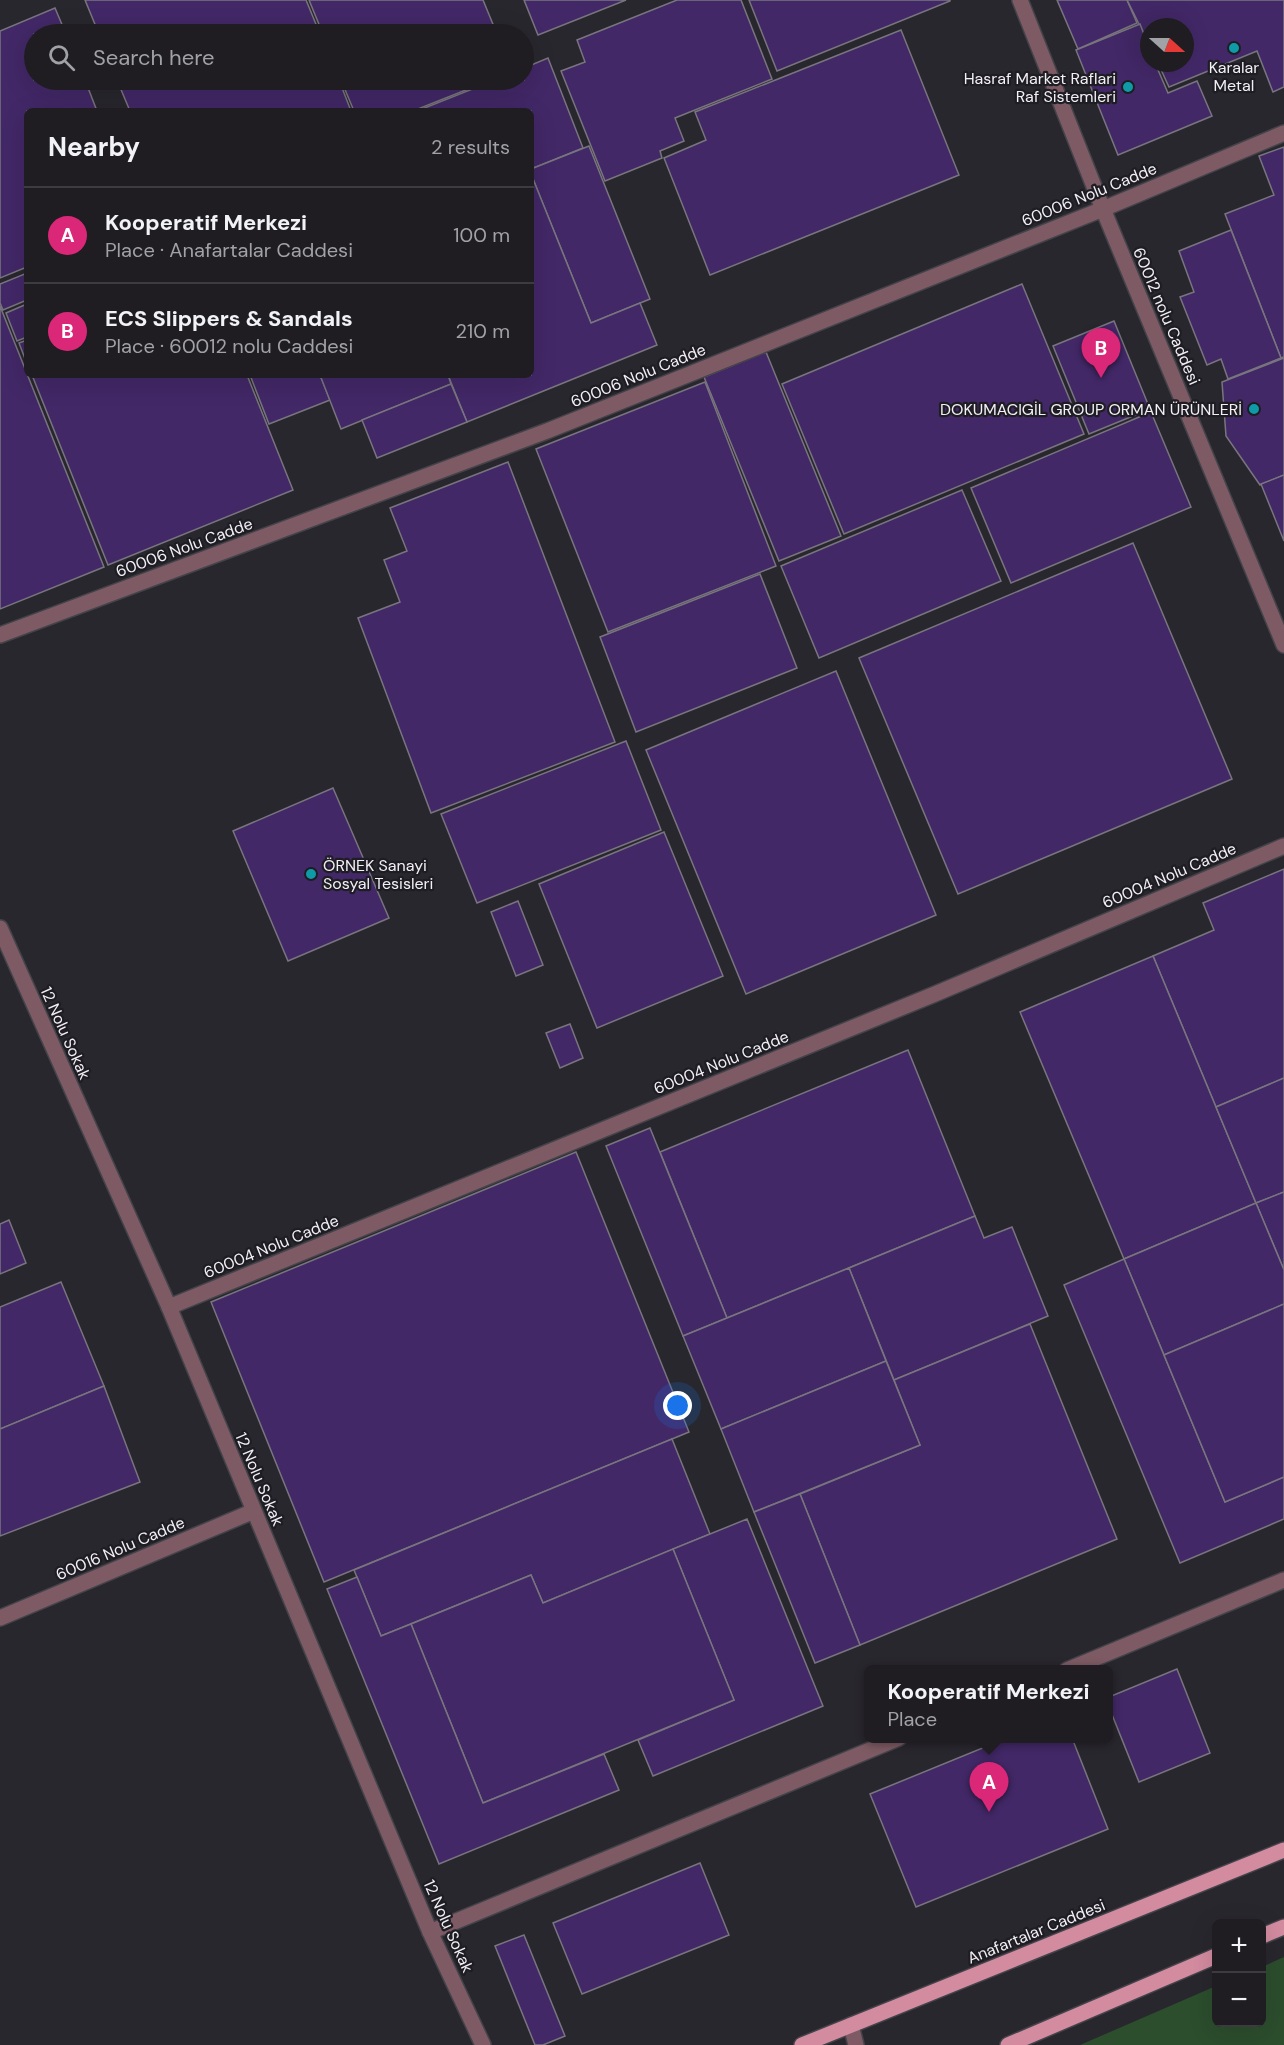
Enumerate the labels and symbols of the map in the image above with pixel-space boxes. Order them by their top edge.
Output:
north arrow [1140,18,1194,72]
marker: Karalar Metal [1227,41,1241,55]
place label: Karalar Metal [1209,57,1259,96]
place label: Hasraf Market Raflari Raf Sistemleri [964,68,1116,107]
marker: Hasraf Market Raflari Raf Sistemleri [1121,80,1135,94]
street label: 60006 Nolu Cadde [1018,158,1160,231]
street label: 60012 nolu Caddesi [1128,244,1205,388]
pin: B [1082,328,1120,378]
street label: 60006 Nolu Cadde [567,339,709,412]
place label: DOKUMACIGİL GROUP ORMAN ÜRÜNLERİ [940,399,1242,420]
marker: DOKUMACIGİL GROUP ORMAN ÜRÜNLERİ [1247,402,1261,416]
street label: 60006 Nolu Cadde [113,513,255,582]
street label: 60004 Nolu Cadde [1099,838,1239,913]
place label: ÖRNEK Sanayi Sosyal Tesisleri [323,855,433,894]
marker: ÖRNEK Sanayi Sosyal Tesisleri [304,867,318,881]
street label: 12 Nolu Sokak [36,983,95,1083]
street label: 60004 Nolu Cadde [651,1026,792,1099]
street label: 60004 Nolu Cadde [201,1210,342,1283]
your location [663,1391,692,1420]
street label: 12 Nolu Sokak [230,1429,289,1529]
street label: 60016 Nolu Cadde [53,1512,188,1585]
pin: A [970,1762,1008,1812]
street label: 12 Nolu Sokak [419,1876,478,1976]
street label: Anafartalar Caddesi [964,1894,1108,1969]

